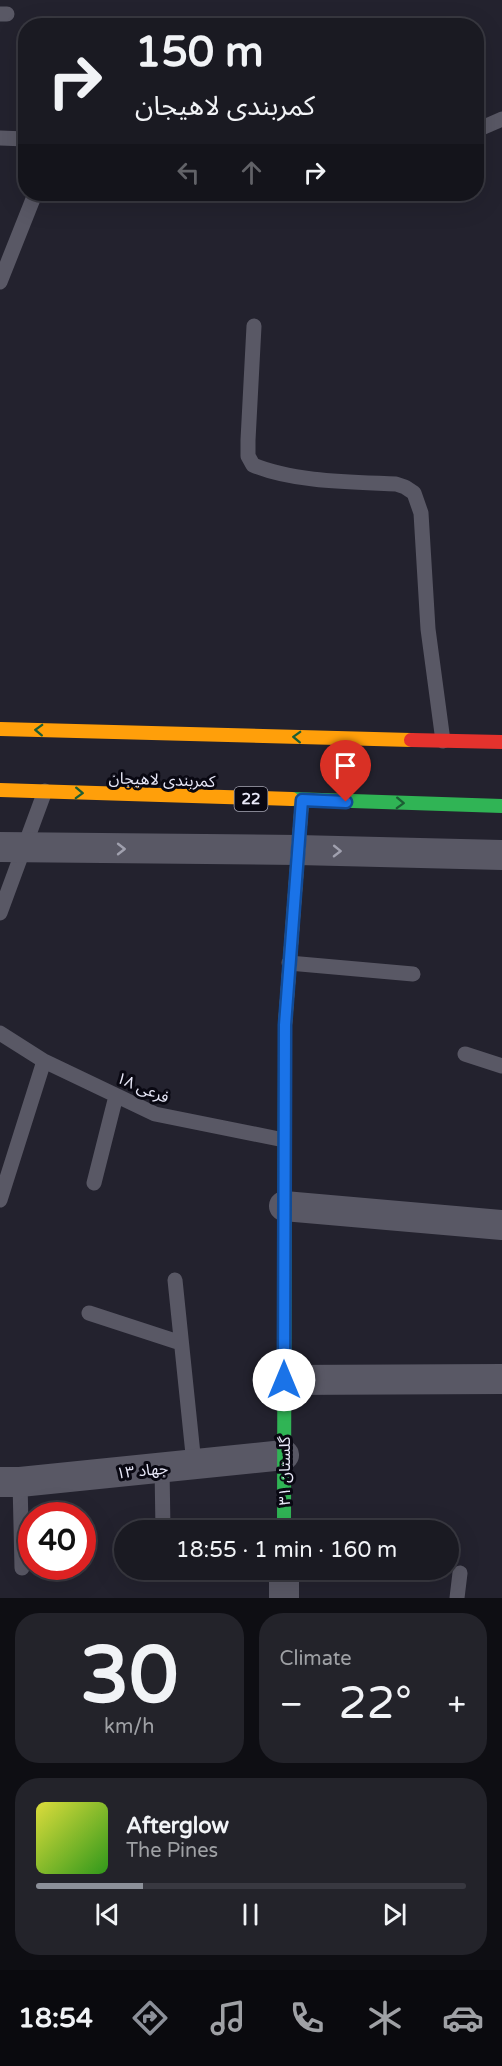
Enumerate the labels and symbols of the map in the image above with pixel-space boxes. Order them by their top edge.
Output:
one-way arrow [34,724,43,736]
one-way arrow [292,731,301,743]
pin [320,740,371,802]
street label: کمربندی لاهیجان [108,768,216,792]
one-way arrow [75,786,84,799]
road number: 22 [234,787,268,811]
one-way arrow [396,797,405,809]
one-way arrow [117,843,126,855]
one-way arrow [333,845,342,857]
street label: فرعی ۱۸ [113,1068,172,1108]
position arrow [252,1348,316,1412]
street label: گلستان ۳۱ [275,1436,295,1506]
street label: جهاد ۱۳ [115,1458,169,1484]
speed limit sign: 40 [18,1502,96,1580]

